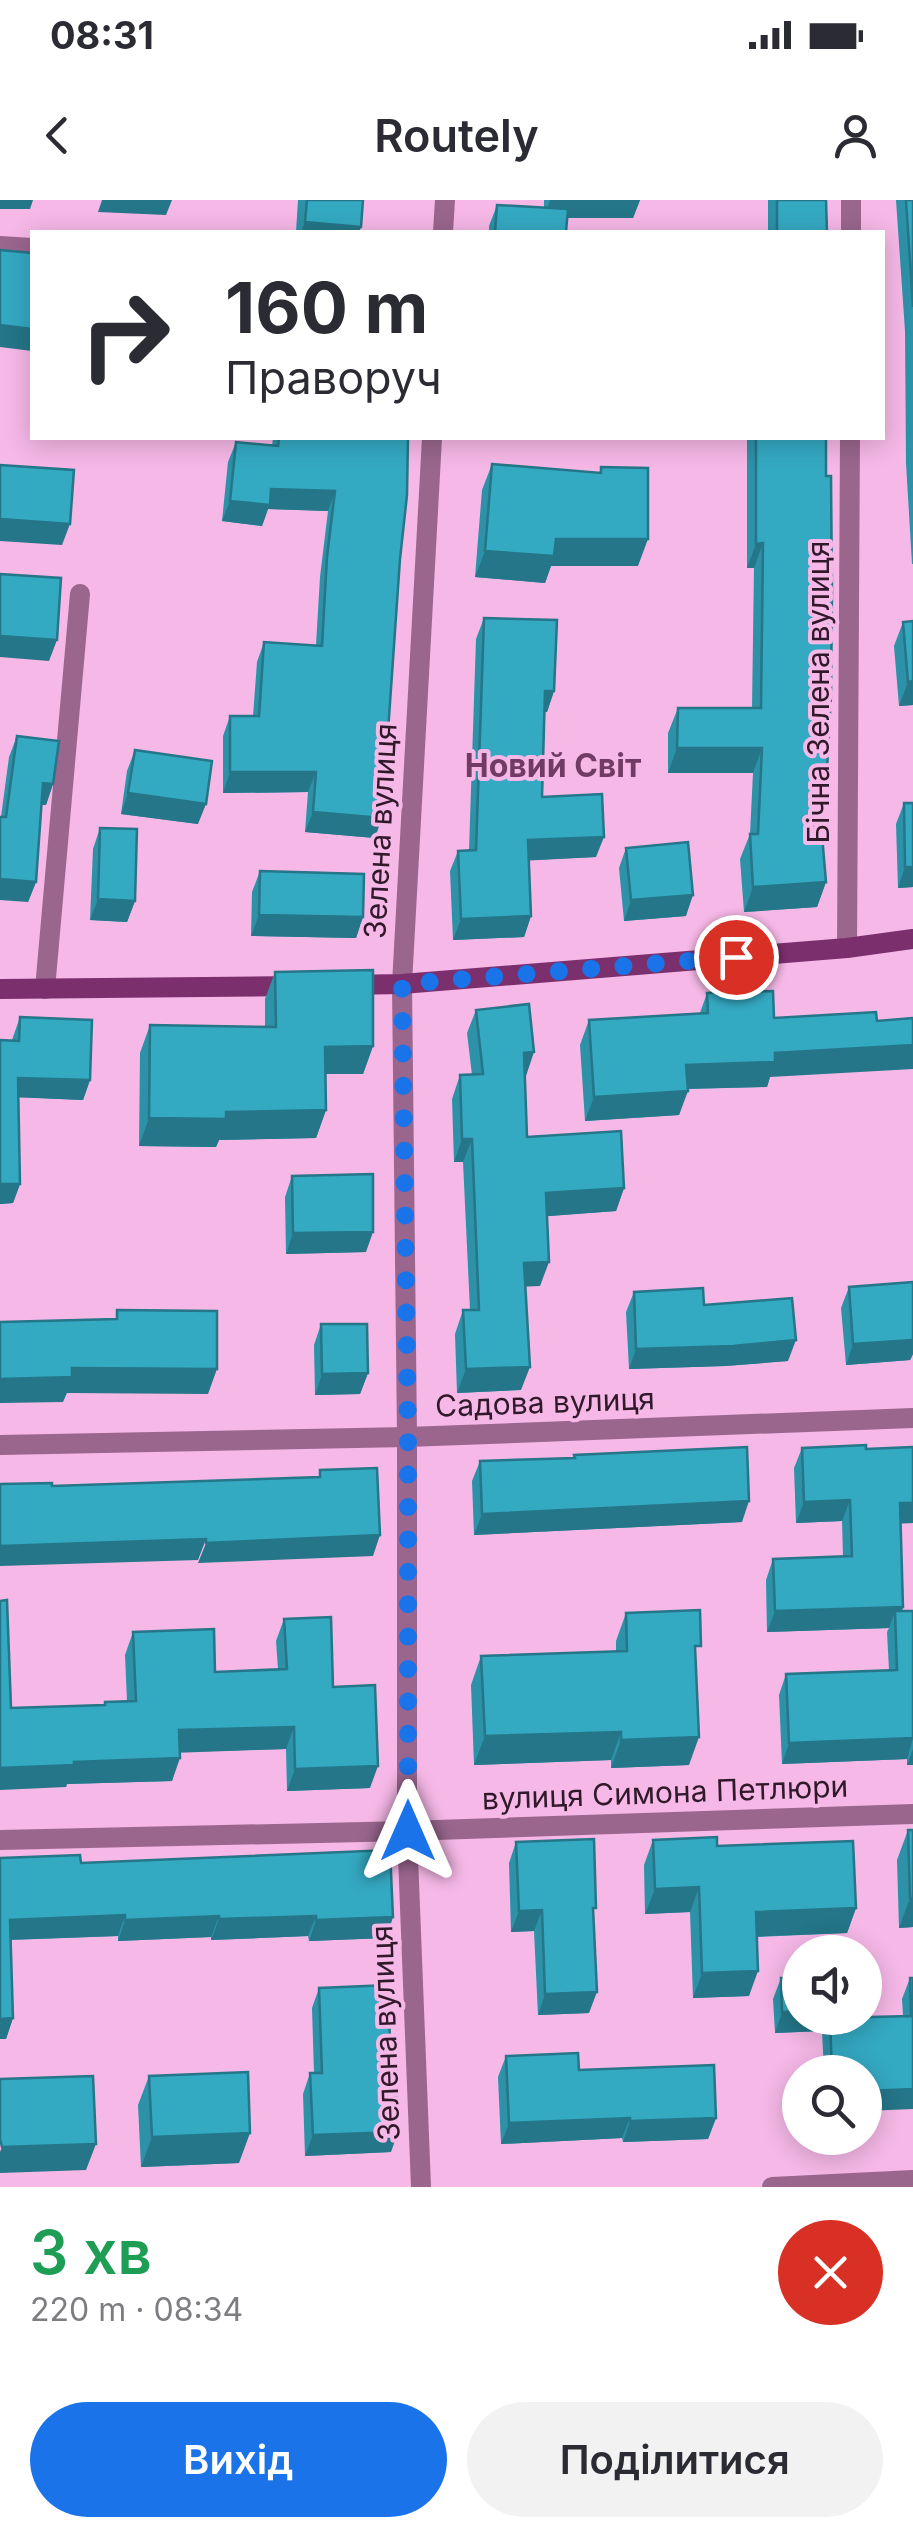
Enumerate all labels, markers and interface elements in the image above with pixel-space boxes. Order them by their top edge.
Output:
text: 08:31 [50,12,154,58]
icon: back [30,108,85,163]
text: Routely [374,108,539,163]
icon: person [828,108,883,163]
text: 160 m [225,265,428,350]
icon: right [60,270,190,400]
text: Праворуч [225,350,442,405]
street label: Бічна Зелена вулиця [800,541,836,843]
street label: Зелена вулиця [356,722,404,940]
district label: Новий Світ [465,746,642,785]
pin [694,915,779,1000]
icon: arrive [709,930,764,985]
street label: Садова вулиця [435,1380,655,1424]
street label: вулиця Симона Петлюри [481,1768,849,1816]
position arrow [356,1779,460,1883]
street label: Зелена вулиця [363,1925,407,2141]
map controls [782,1935,882,2155]
button: sound [782,1935,882,2035]
button: search [782,2055,882,2155]
text: 3 хв [30,2216,152,2288]
button: close [778,2220,883,2325]
text: 220 m · 08:34 [30,2290,243,2329]
button: Вихід [30,2402,447,2517]
button: Поділитися [467,2402,883,2517]

